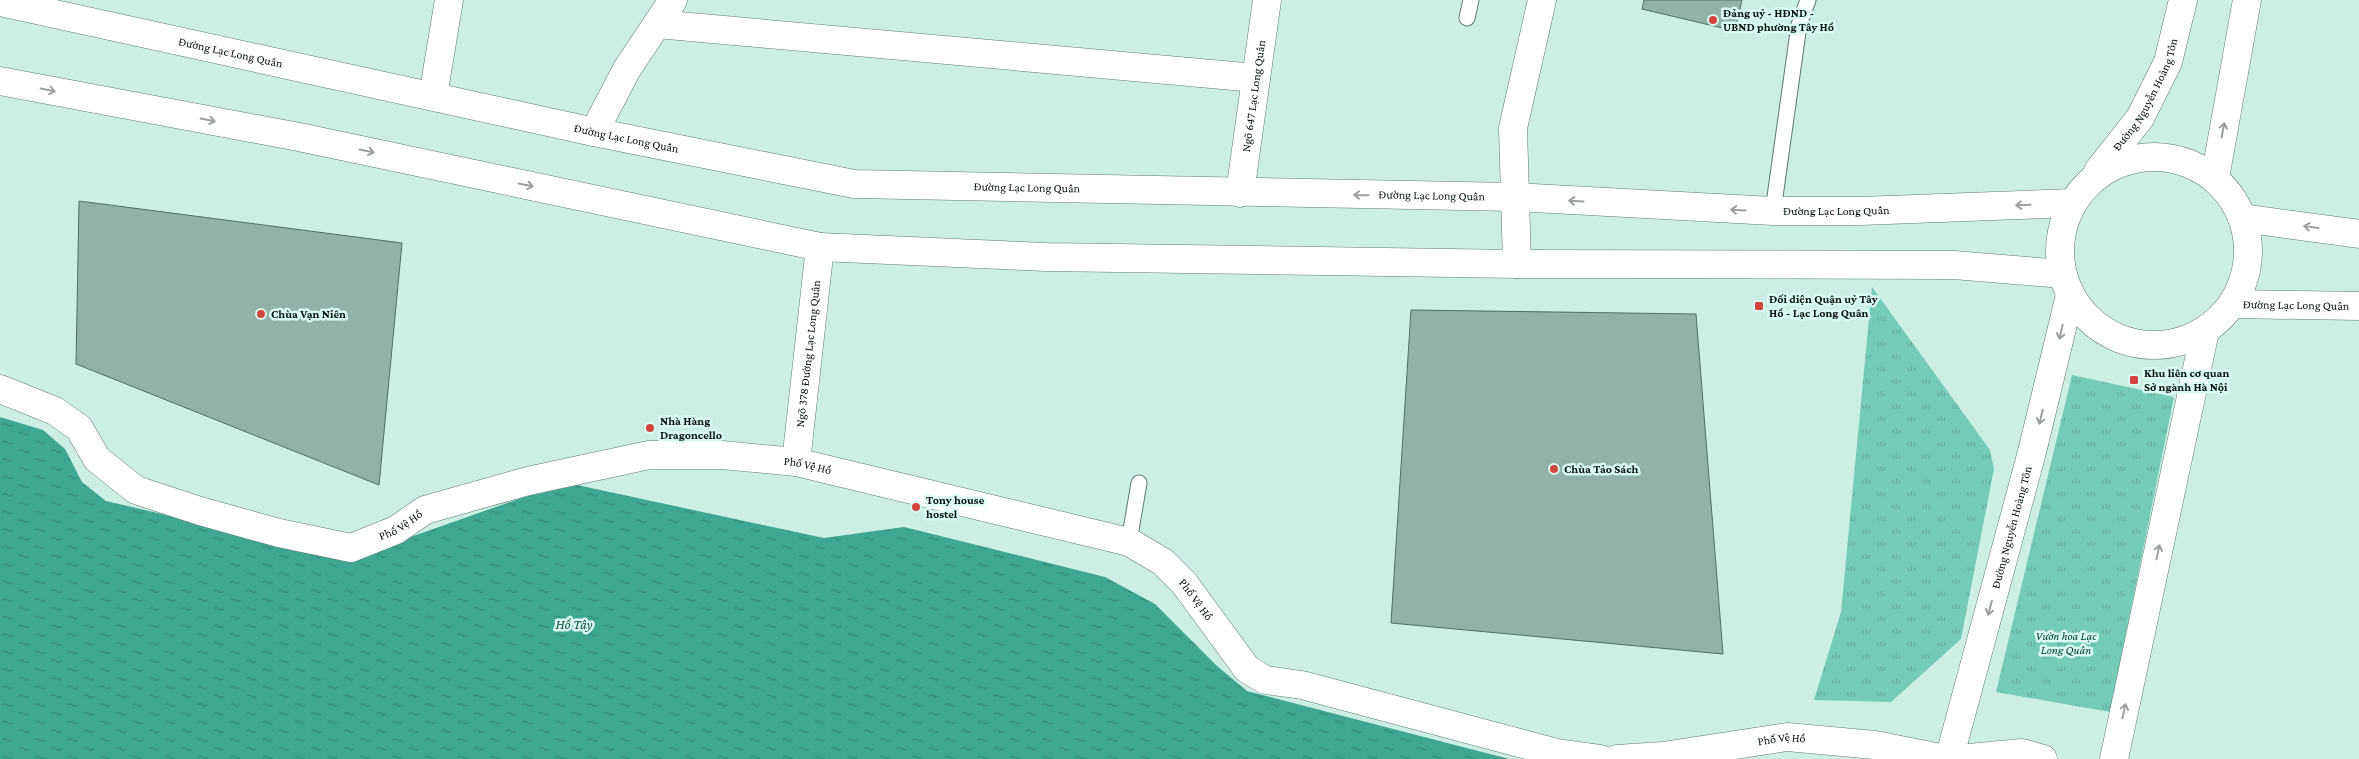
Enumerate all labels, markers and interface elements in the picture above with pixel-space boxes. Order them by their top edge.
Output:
place label: Đảng uỷ - HĐND - UBND phường Tây Hồ [1723,6,1834,34]
marker: Đảng uỷ - HĐND - UBND phường Tây Hồ [1707,14,1719,26]
street label: Đường Lạc Long Quân [177,34,285,71]
street label: Đường Nguyễn Hoàng Tôn [2110,36,2181,154]
street label: Ngõ 647 Lạc Long Quân [1239,38,1268,153]
one-way arrow [40,85,56,95]
one-way arrow [199,115,215,125]
street label: Đường Lạc Long Quân [573,121,680,156]
one-way arrow [2219,123,2229,139]
one-way arrow [359,147,375,156]
street label: Đường Lạc Long Quân [973,179,1081,195]
one-way arrow [518,181,534,190]
street label: Đường Lạc Long Quân [1378,187,1486,203]
one-way arrow [1353,190,1370,200]
one-way arrow [1568,196,1584,205]
one-way arrow [2015,200,2032,210]
street label: Đường Lạc Long Quân [1783,203,1890,218]
one-way arrow [1730,205,1746,214]
one-way arrow [2303,222,2319,232]
street label: Ngõ 378 Đường Lạc Long Quân [793,279,823,428]
place label: Đối diện Quận uỷ Tây Hồ - Lạc Long Quân [1769,292,1878,320]
street label: Đường Lạc Long Quân [2243,297,2350,313]
marker: Đối diện Quận uỷ Tây Hồ - Lạc Long Quân [1753,300,1765,312]
place label: Chùa Vạn Niên [271,307,346,321]
marker: Chùa Vạn Niên [255,308,267,320]
one-way arrow [2056,323,2065,339]
place label: Khu liên cơ quan Sở ngành Hà Nội [2144,366,2229,394]
marker: Khu liên cơ quan Sở ngành Hà Nội [2128,374,2140,386]
one-way arrow [2036,408,2045,424]
place label: Nhà Hàng Dragoncello [660,414,722,442]
marker: Nhà Hàng Dragoncello [644,422,656,434]
street label: Phố Vệ Hồ [783,454,833,477]
place label: Chùa Tảo Sách [1564,462,1638,476]
marker: Chùa Tảo Sách [1548,463,1560,475]
street label: Đường Nguyễn Hoàng Tôn [1988,464,2035,590]
place label: Tony house hostel [926,493,985,521]
marker: Tony house hostel [910,501,922,513]
street label: Phố Vệ Hồ [377,507,425,543]
one-way arrow [2154,545,2163,561]
street label: Phố Vệ Hồ [1176,575,1216,623]
one-way arrow [1985,599,1995,615]
water label: Hồ Tây [555,616,593,632]
park label: Vườn hoa Lạc Long Quân [2036,629,2097,657]
one-way arrow [2120,704,2129,720]
street label: Phố Vệ Hồ [1757,730,1806,748]

